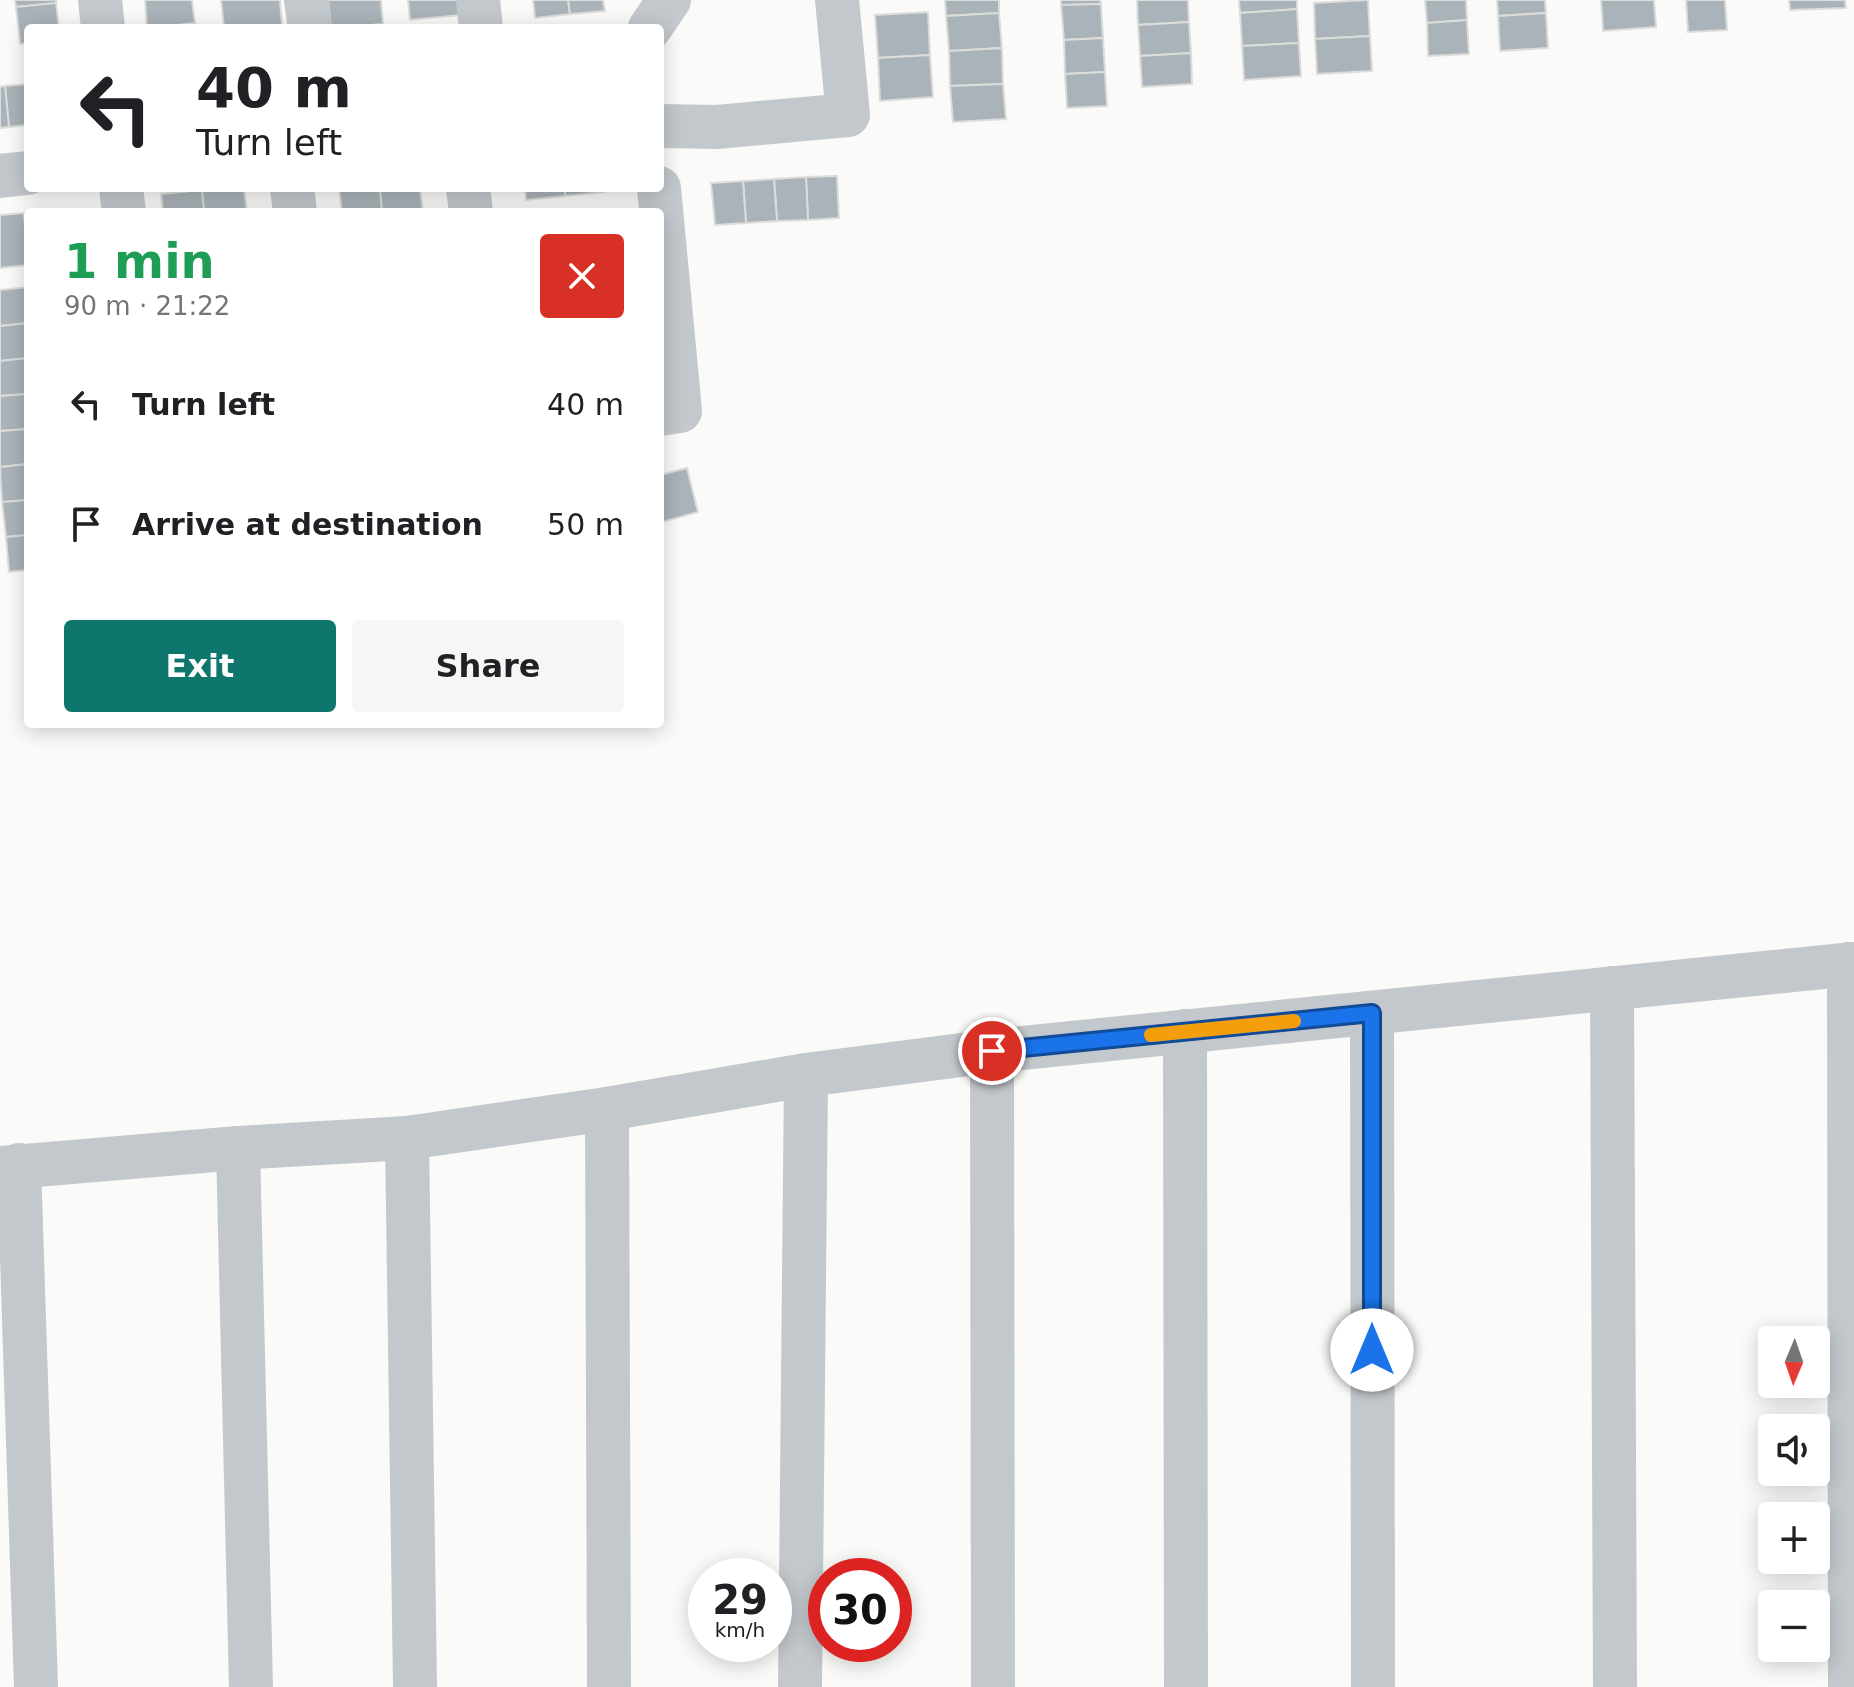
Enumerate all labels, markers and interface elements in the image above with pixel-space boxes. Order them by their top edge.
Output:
text: 40 m [196,55,352,120]
icon: left [64,56,168,160]
text: Turn left [196,122,342,163]
text: 1 min [64,233,215,289]
button: close [540,234,624,318]
text: 90 m · 21:22 [64,291,230,321]
icon: left [64,382,108,426]
text: Turn left [132,387,275,422]
text: 40 m [547,387,624,422]
icon: arrive [64,502,108,546]
text: Arrive at destination [132,507,483,542]
text: 50 m [547,507,624,542]
button: Exit [64,620,336,712]
button: Share [352,620,624,712]
pin [958,1017,1026,1085]
icon: arrive [970,1029,1014,1073]
position arrow [1330,1308,1414,1392]
north arrow [1758,1326,1830,1398]
map controls [1758,1326,1830,1662]
button: sound [1758,1414,1830,1486]
button: + [1758,1502,1830,1574]
speed limit sign: 30 [808,1558,912,1662]
text: 29 [712,1577,768,1623]
button: − [1758,1590,1830,1662]
text: km/h [715,1618,765,1642]

